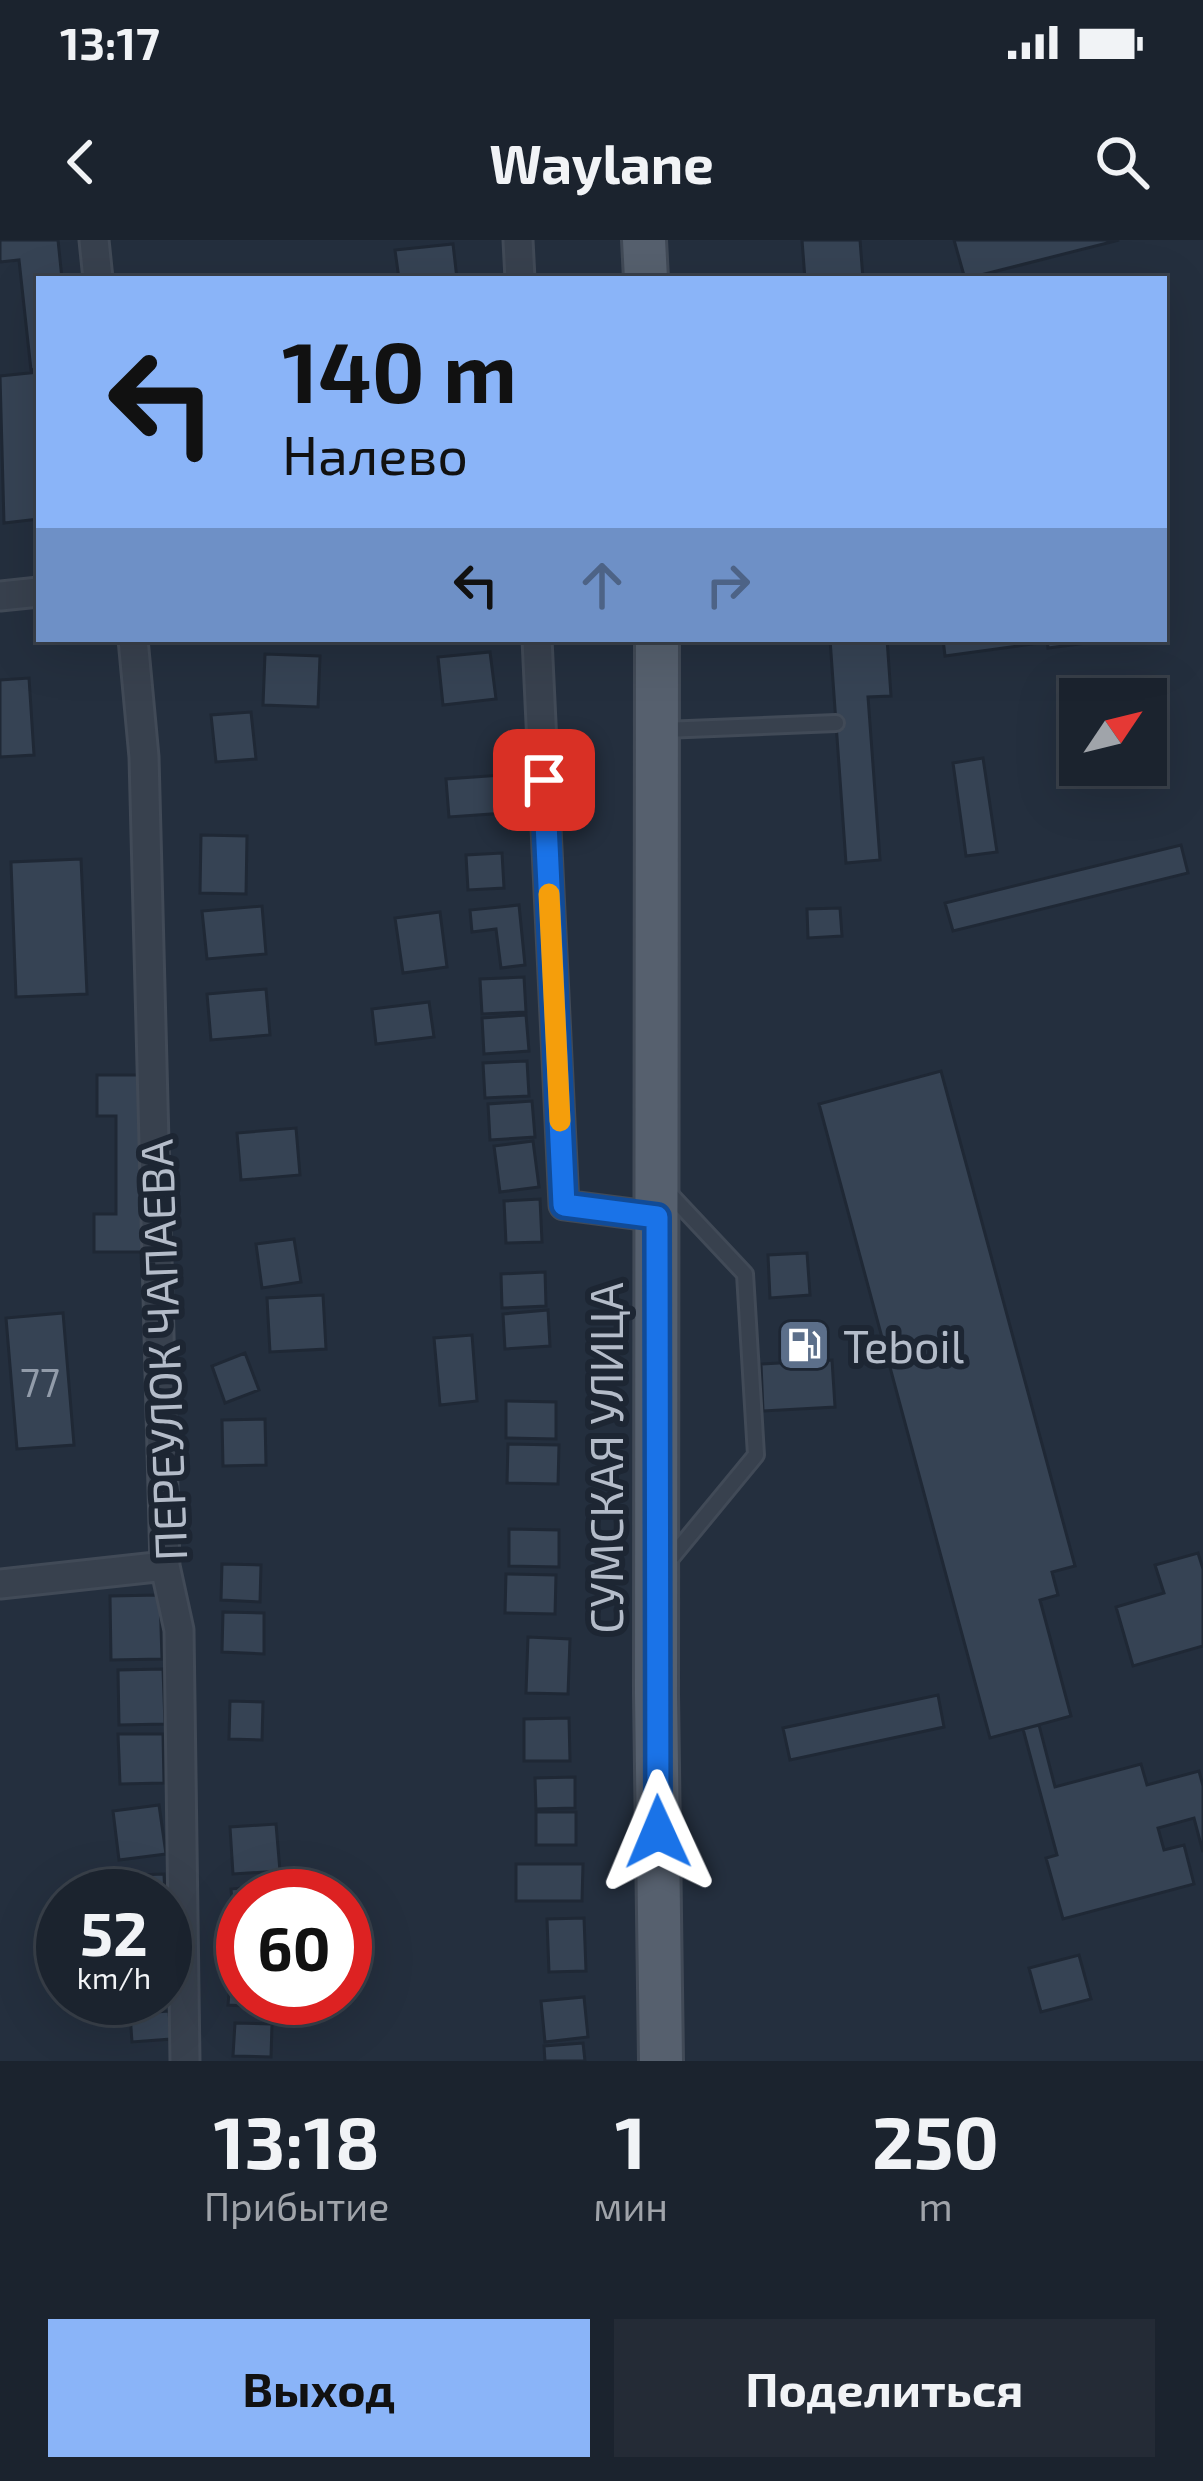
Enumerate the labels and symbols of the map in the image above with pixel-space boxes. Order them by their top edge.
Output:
north arrow [1059,678,1167,786]
pin [493,729,595,831]
street label: ПЕРЕУЛОК ЧАПАЕВА [128,1138,196,1562]
street label: СУМСКАЯ УЛИЦА [578,1282,632,1634]
fuel station icon: Teboil [776,1317,832,1373]
place label: Teboil [843,1318,964,1372]
house number: 77 [20,1358,60,1405]
position arrow [595,1769,721,1895]
speed limit sign: 60 [216,1869,372,2025]

